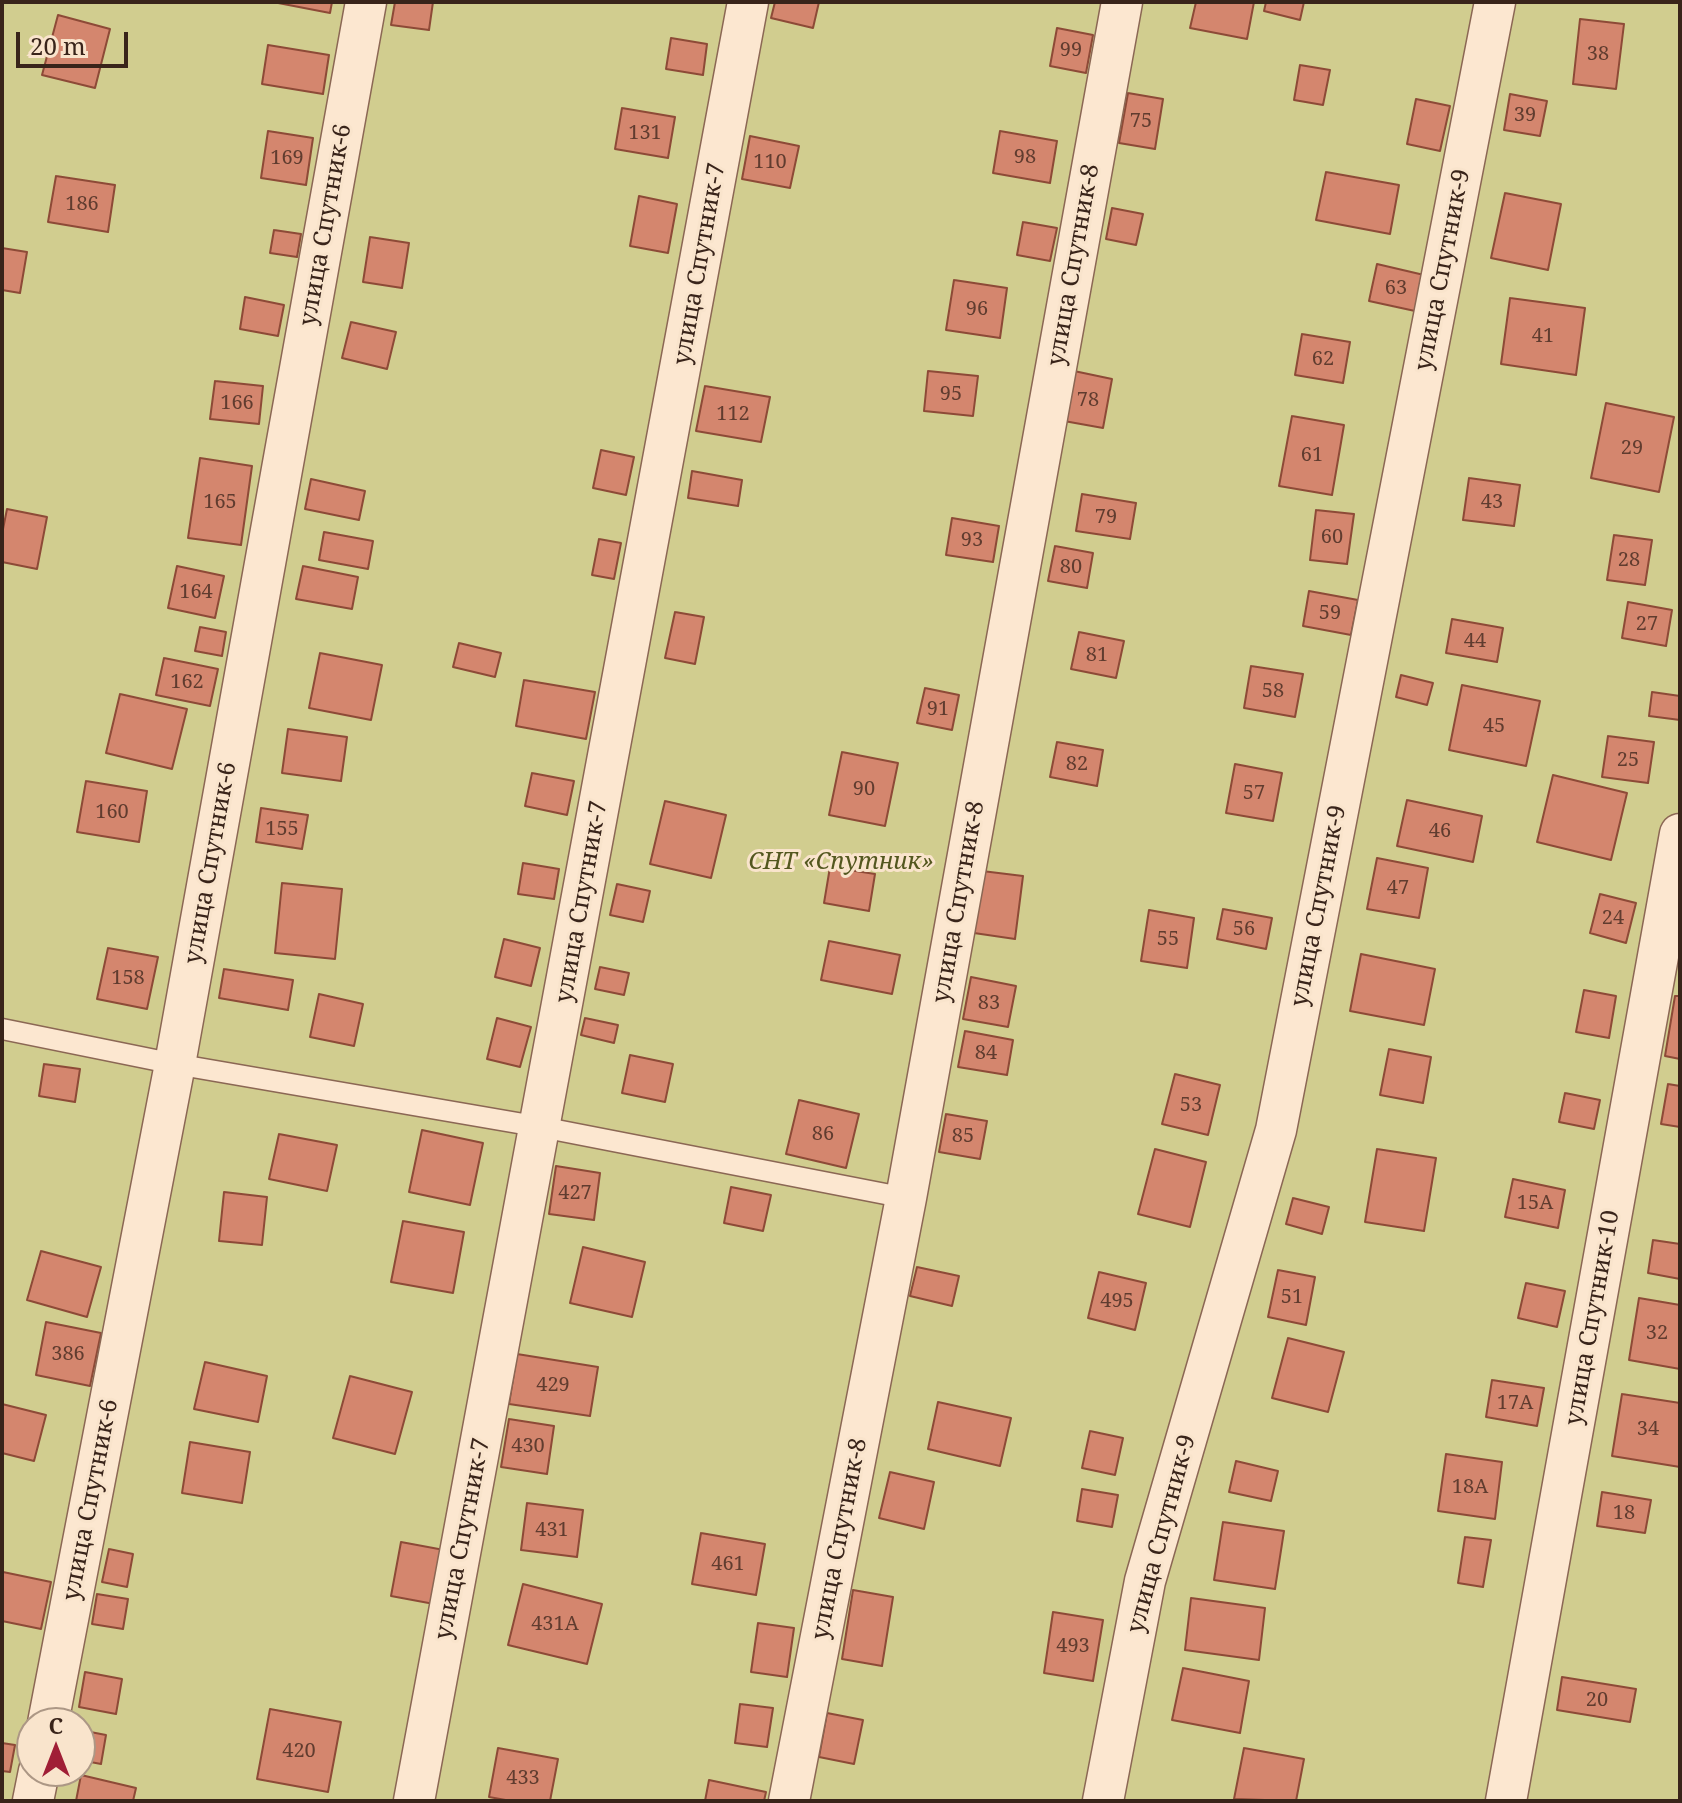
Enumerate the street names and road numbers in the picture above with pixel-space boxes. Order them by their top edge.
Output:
street label: улица Спутник-6 [294,122,358,328]
street label: улица Спутник-7 [668,161,732,367]
street label: улица Спутник-8 [1042,162,1106,368]
street label: улица Спутник-9 [1409,167,1477,373]
street label: улица Спутник-6 [179,760,243,966]
street label: улица Спутник-7 [550,799,614,1005]
street label: улица Спутник-8 [927,799,991,1005]
street label: улица Спутник-9 [1285,803,1353,1009]
street label: улица Спутник-10 [1560,1208,1626,1428]
street label: улица Спутник-6 [57,1397,125,1603]
street label: улица Спутник-9 [1122,1431,1202,1637]
street label: улица Спутник-7 [429,1436,497,1642]
street label: улица Спутник-8 [806,1436,874,1642]

